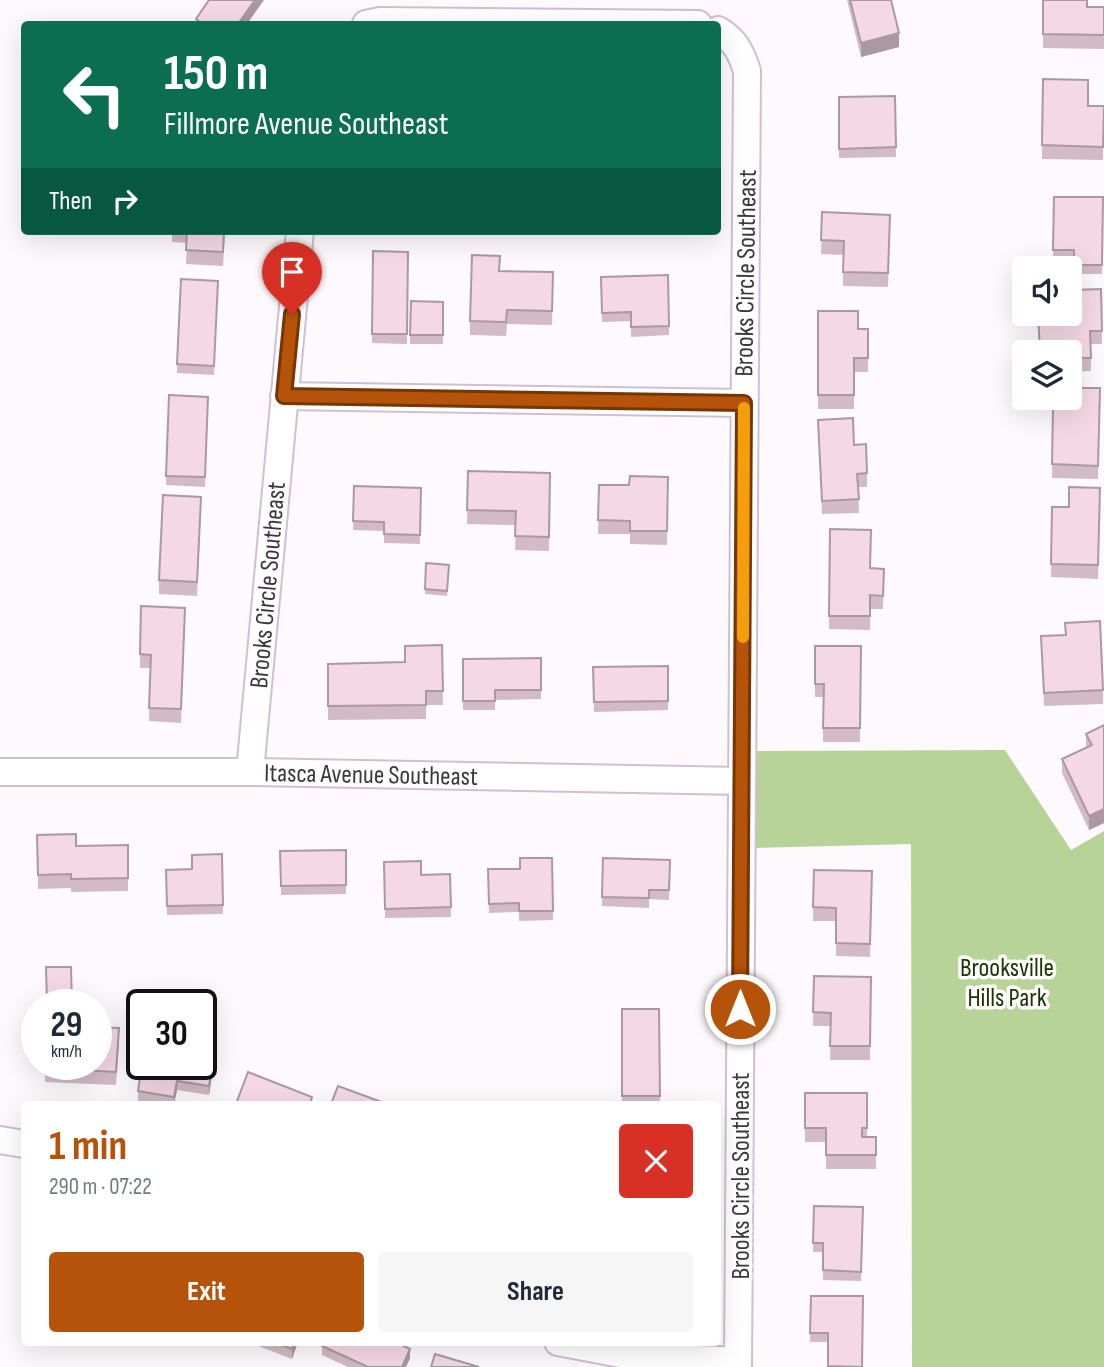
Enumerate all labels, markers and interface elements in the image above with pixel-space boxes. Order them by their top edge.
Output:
text: 150 m [164,45,268,104]
icon: left [49,49,140,140]
text: Fillmore Avenue Southeast [164,105,448,144]
street label: Brooks Circle Southeast [729,169,764,377]
icon: right [106,182,144,220]
text: Then [49,186,92,217]
pin [262,242,322,314]
icon: arrive [273,253,311,291]
map controls [1012,256,1082,410]
button: sound [1012,256,1082,326]
button: layers [1012,340,1082,410]
street label: Brooks Circle Southeast [244,481,293,690]
street label: Itasca Avenue Southeast [264,758,478,793]
park label: Brooksville Hills Park [960,953,1054,1014]
position arrow [703,972,777,1046]
speed limit sign: 30 [126,989,217,1080]
text: 29 [51,1004,82,1047]
text: km/h [51,1041,82,1062]
street label: Brooks Circle Southeast [726,1072,757,1280]
text: 1 min [49,1121,127,1172]
button: close [619,1124,693,1198]
text: 290 m · 07:22 [49,1173,152,1201]
button: Exit [49,1252,364,1332]
button: Share [378,1252,693,1332]

